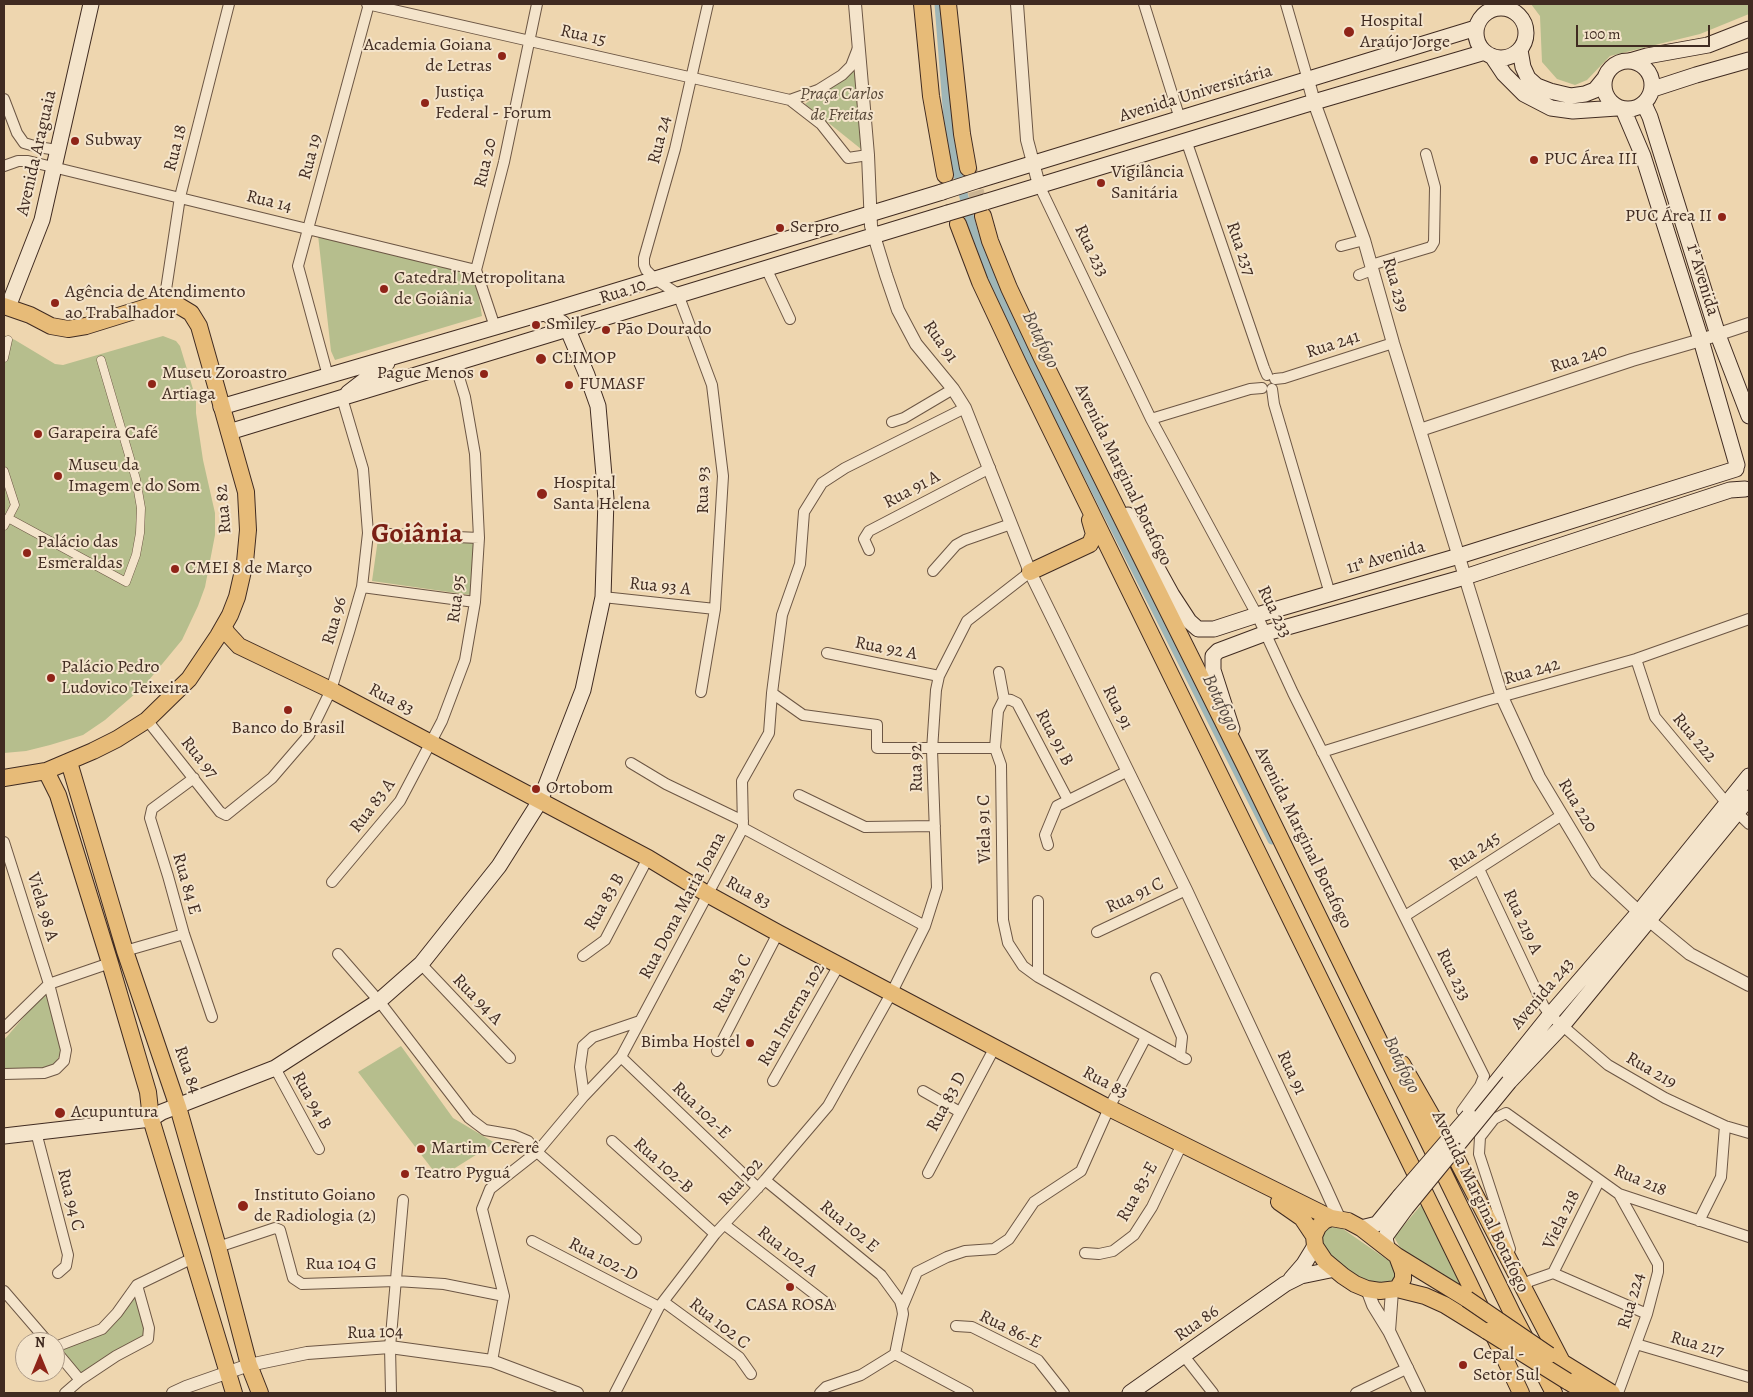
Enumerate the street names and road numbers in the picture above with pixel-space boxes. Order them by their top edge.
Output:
street label: Rua 15 [558,20,608,52]
street label: Avenida Universitária [1117,60,1275,128]
street label: Avenida Araguaia [12,88,62,218]
street label: Rua 24 [644,114,676,166]
street label: Rua 18 [160,123,192,173]
street label: Rua 19 [295,132,327,182]
street label: Rua 20 [470,136,502,190]
street label: Rua 14 [244,186,294,218]
street label: Rua 237 [1221,219,1259,279]
street label: Rua 233 [1069,221,1113,281]
street label: 1ª Avenida [1681,241,1723,319]
street label: Rua 239 [1377,255,1413,315]
street label: Rua 10 [597,274,649,310]
street label: Rua 91 [918,317,962,367]
street label: Rua 241 [1304,326,1362,364]
street label: Rua 240 [1548,340,1610,378]
street label: Avenida Marginal Botafogo [1070,381,1176,569]
street label: Rua 93 [693,466,715,514]
street label: Rua 91 A [880,466,944,514]
street label: Rua 82 [211,483,237,535]
street label: 11ª Avenida [1344,537,1428,579]
street label: Rua 93 A [628,573,692,601]
street label: Rua 95 [443,574,471,624]
street label: Rua 233 [1252,582,1296,642]
street label: Rua 96 [318,595,352,647]
street label: Rua 92 A [853,632,919,666]
street label: Rua 242 [1501,654,1563,690]
street label: Rua 83 [365,679,417,721]
street label: Rua 91 [1097,682,1137,734]
street label: Rua 91 B [1030,706,1078,770]
street label: Rua 222 [1667,709,1721,767]
street label: Rua 97 [176,733,222,783]
street label: Rua 92 [906,743,928,793]
street label: Avenida Marginal Botafogo [1250,744,1356,932]
street label: Rua 83 A [346,775,400,837]
street label: Rua 220 [1553,775,1601,837]
street label: Viela 91 C [974,794,996,864]
street label: Rua 245 [1445,828,1505,876]
street label: Rua Dona Maria Joana [635,829,731,983]
street label: Rua 84 E [167,851,205,917]
street label: Rua 83 B [580,869,630,935]
street label: Viela 98 A [21,870,63,944]
street label: Rua 83 [722,872,774,914]
street label: Rua 91 C [1103,873,1167,919]
street label: Rua 219 A [1498,886,1546,958]
street label: Rua 233 [1431,945,1475,1005]
street label: Rua 83 C [709,951,757,1017]
street label: Avenida 243 [1507,954,1579,1034]
street label: Rua Interna 102 [754,960,830,1070]
street label: Rua 94 A [447,970,507,1030]
street label: Rua 84 [169,1043,205,1097]
street label: Rua 91 [1271,1047,1311,1099]
street label: Rua 219 [1622,1048,1680,1094]
street label: Rua 83 [1079,1062,1131,1104]
street label: Rua 94 B [286,1068,336,1134]
street label: Rua 83 D [922,1068,972,1136]
street label: Rua 102-E [667,1078,735,1144]
street label: Avenida Marginal Botafogo [1427,1108,1533,1296]
street label: Rua 102-B [628,1133,698,1199]
street label: Rua 102 [714,1154,768,1210]
street label: Rua 83-E [1113,1158,1163,1226]
street label: Rua 218 [1610,1160,1670,1202]
street label: Rua 94 C [52,1167,88,1233]
street label: Viela 218 [1538,1187,1586,1253]
street label: Rua 102 E [815,1196,883,1258]
street label: Rua 102 A [753,1222,821,1282]
street label: Rua 102-D [565,1233,641,1287]
street label: Rua 104 G [305,1254,377,1276]
street label: Rua 224 [1614,1270,1650,1332]
street label: Rua 102 C [684,1294,754,1354]
street label: Rua 86 [1171,1301,1223,1347]
street label: Rua 86-E [976,1306,1044,1354]
street label: Rua 104 [347,1322,403,1344]
street label: Rua 217 [1668,1327,1726,1363]

